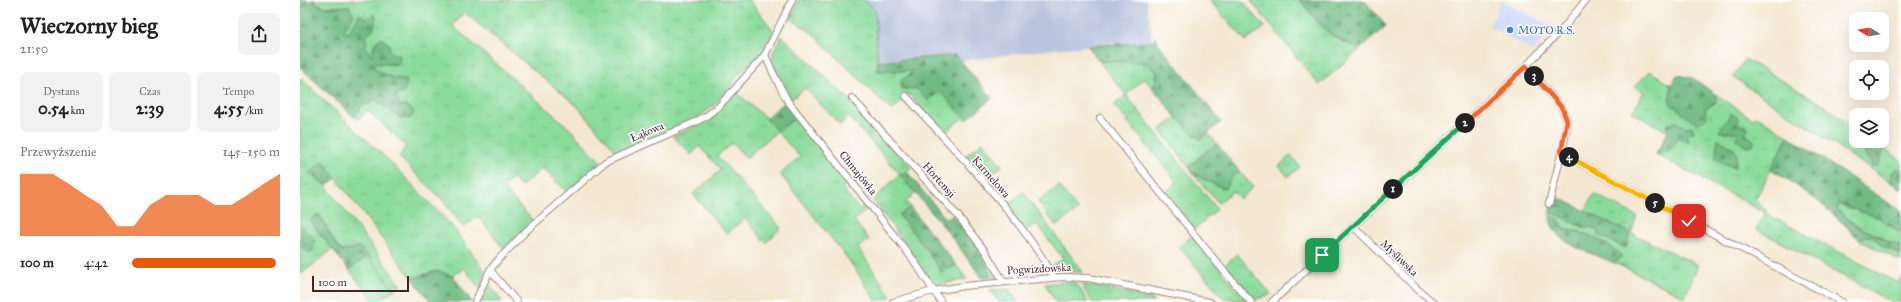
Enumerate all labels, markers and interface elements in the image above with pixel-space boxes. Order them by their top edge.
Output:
text: Wieczorny bieg [20,12,157,39]
north arrow [1849,12,1889,52]
map controls [1849,12,1889,148]
button: share [238,13,280,55]
place label: MOTO R.S. [1518,24,1575,37]
marker: MOTO R.S. [1505,25,1515,35]
text: 21:50 [20,41,48,57]
button: locate [1849,60,1889,100]
pin: 3 [1524,66,1544,86]
text: 3 [1532,69,1536,82]
text: Dystans [43,85,80,98]
text: Czas [139,85,161,98]
text: Tempo [223,85,254,98]
text: 0.54 [38,98,68,119]
text: 2:39 [136,98,164,119]
text: 4:55 [214,98,244,119]
text: km [68,104,85,117]
text: /km [244,104,263,117]
button: layers [1849,108,1889,148]
pin: 2 [1455,113,1475,133]
text: 2 [1462,116,1468,129]
street label: Łąkowa [628,119,666,145]
text: Przewyższenie [20,144,96,160]
text: 145–150 m [222,144,280,160]
pin: 4 [1559,147,1579,167]
street label: Chmajówka [836,148,880,198]
text: 4 [1566,150,1572,163]
street label: Karmelowa [969,154,1013,201]
street label: Hortensji [920,160,958,200]
pin: 1 [1383,179,1403,199]
text: 1 [1391,182,1395,195]
pin: 5 [1645,193,1665,213]
text: 5 [1652,196,1658,209]
pin [1672,204,1706,238]
icon: check [1678,210,1700,232]
street label: Myśliwska [1378,237,1421,279]
pin [1305,238,1339,272]
icon: arrive [1311,244,1333,266]
text: 100 m [20,255,54,271]
text: 4:42 [84,255,108,271]
street label: Pogwizdowska [1007,261,1072,277]
scale bar [312,274,409,293]
text: 100 m [318,276,347,289]

